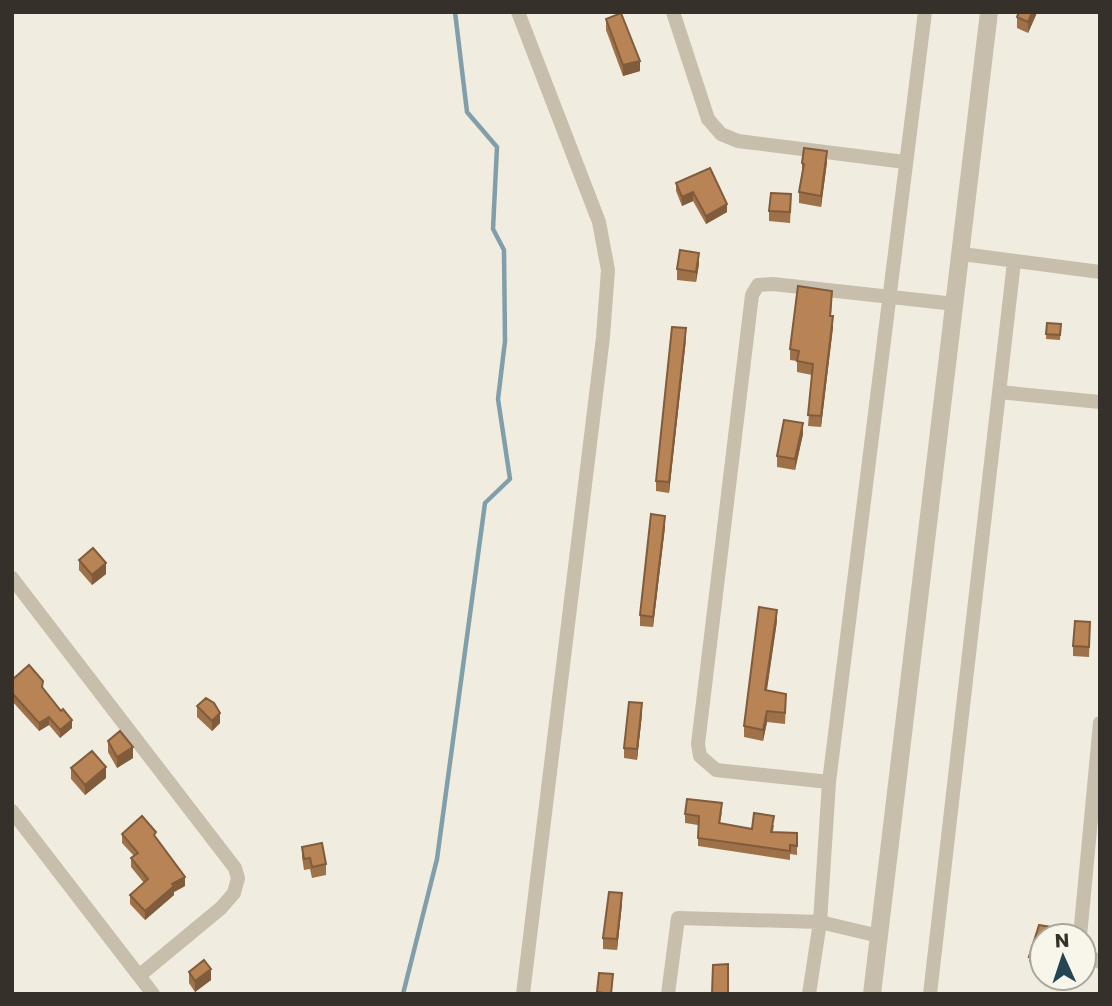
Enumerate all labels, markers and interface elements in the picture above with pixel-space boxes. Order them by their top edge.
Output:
north arrow [1028,922,1098,992]
text: N [1054,927,1070,954]

